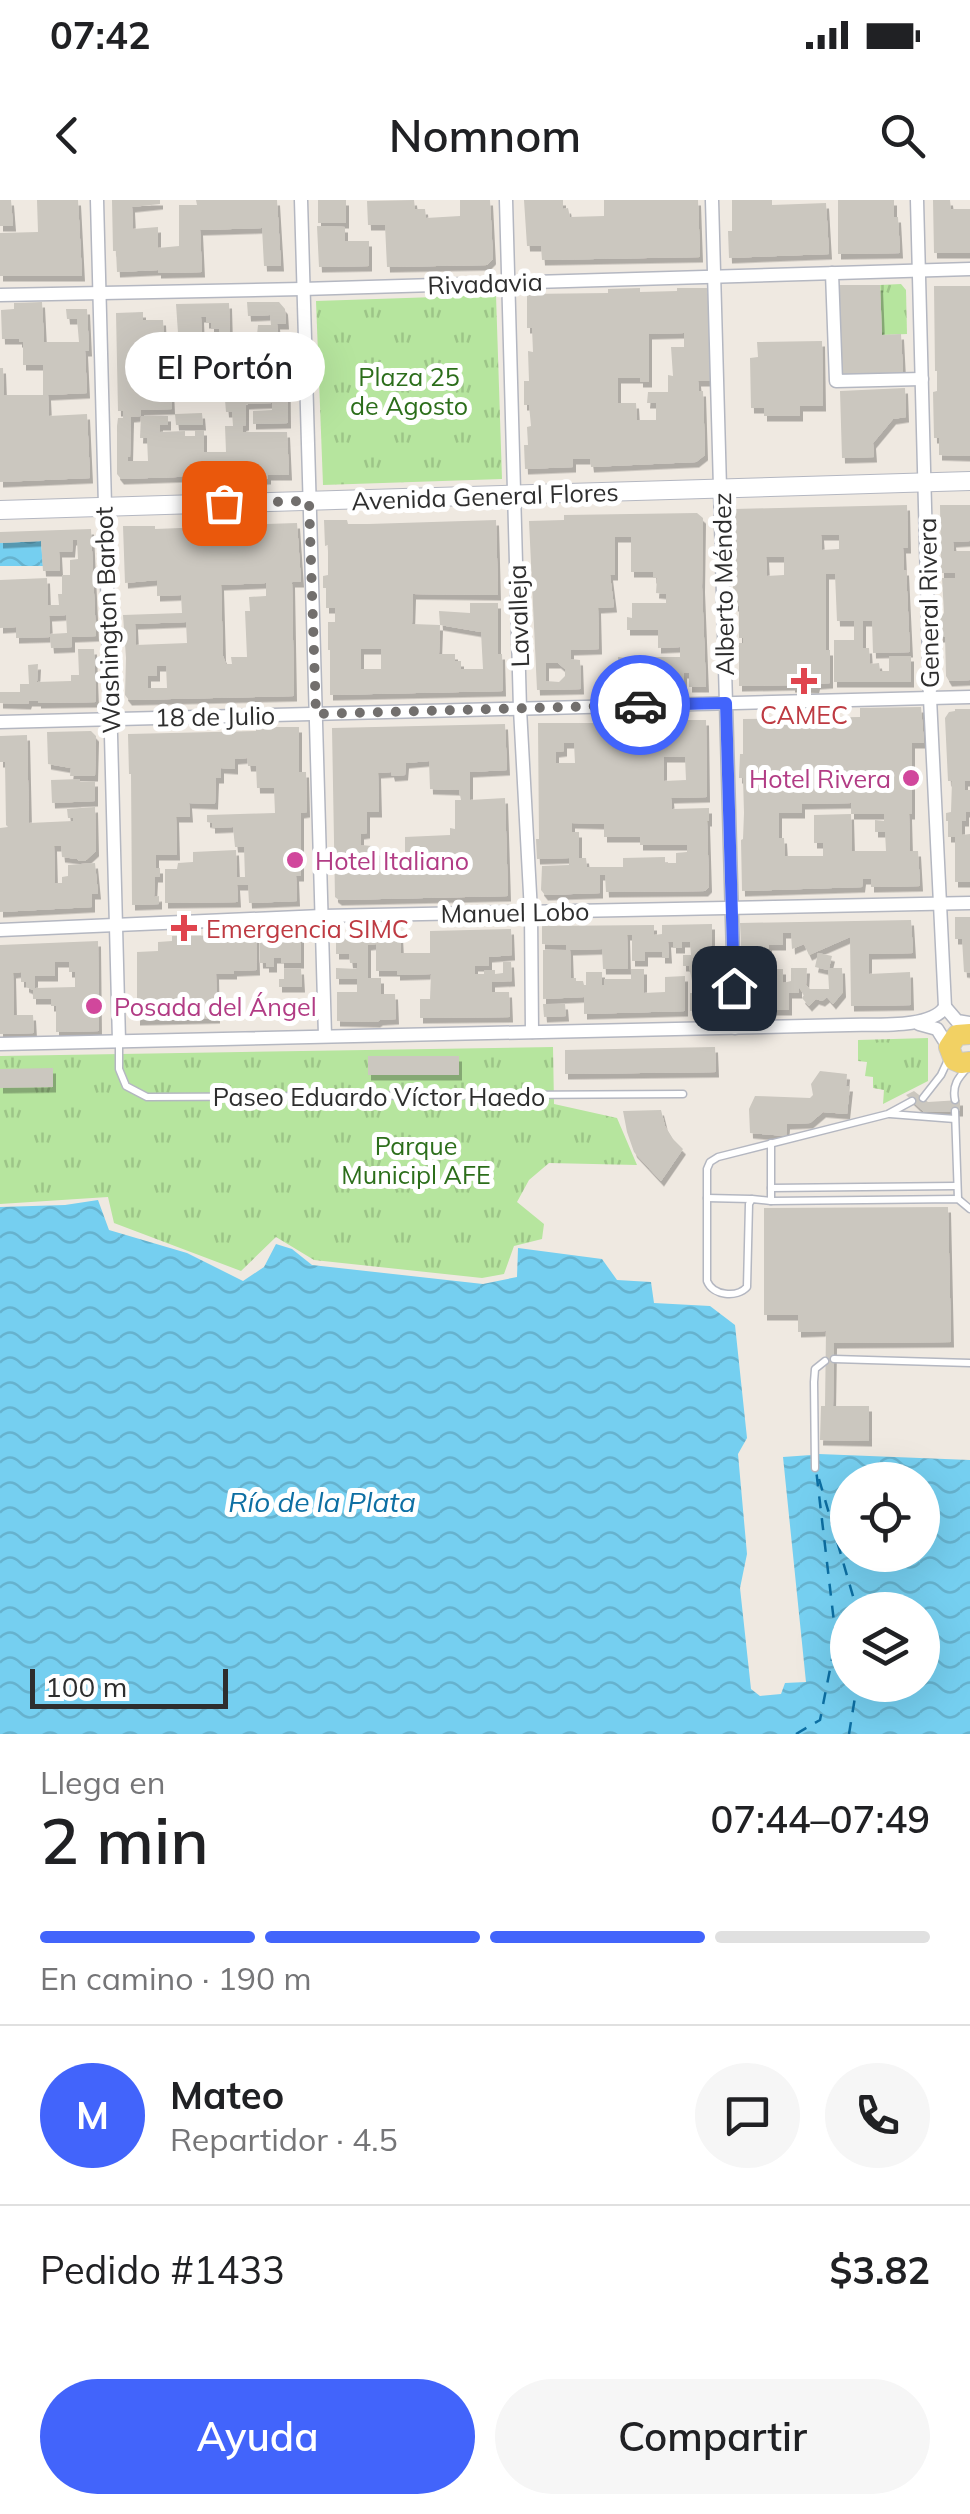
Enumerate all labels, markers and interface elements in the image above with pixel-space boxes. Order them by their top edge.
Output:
text: 07:42 [50,11,151,59]
text: Nomnom [389,107,581,163]
icon: back [40,108,95,163]
icon: search [875,108,930,163]
street label: Rivadavia [427,265,543,301]
callout: El Portón [124,333,324,403]
text: El Portón [157,347,293,387]
park label: Plaza 25 de Agosto [350,361,468,421]
pin [182,461,267,546]
icon: bag [197,476,252,531]
street label: Avenida General Flores [351,476,619,516]
street label: Alberto Méndez [706,492,740,676]
street label: Washington Barbot [88,506,126,734]
street label: General Rivera [911,518,945,688]
street label: Lavalleja [501,564,535,668]
courier [590,655,690,755]
marker: CAMEC [791,668,817,694]
icon: car [613,678,668,733]
street label: 18 de Julio [154,699,276,733]
place label: CAMEC [760,699,848,730]
place label: Hotel Rivera [749,763,891,794]
marker: Hotel Rivera [900,767,922,789]
place label: Hotel Italiano [315,845,469,876]
marker: Hotel Italiano [284,849,306,871]
street label: Manuel Lobo [440,895,590,929]
place label: Emergencia SIMC [206,913,409,944]
marker: Emergencia SIMC [171,915,197,941]
pin [692,946,777,1031]
icon: home [707,961,762,1016]
place label: Posada del Ángel [114,991,317,1022]
marker: Posada del Ángel [83,995,105,1017]
street label: Paseo Eduardo Víctor Haedo [213,1081,545,1112]
park label: Parque Municipl AFE [341,1130,491,1190]
map controls [830,1462,940,1702]
button: locate [830,1462,940,1572]
water label: Río de la Plata [228,1484,416,1519]
button: layers [830,1592,940,1702]
scale bar [30,1664,228,1708]
text: 100 m [45,1669,127,1704]
text: Llega en [40,1762,165,1802]
text: 07:44–07:49 [710,1795,930,1843]
text: 2 min [40,1799,209,1880]
text: En camino · 190 m [40,1958,312,1998]
button: chat [695,2063,800,2168]
button: phone [825,2063,930,2168]
text: Mateo [170,2071,284,2119]
text: M [76,2091,109,2139]
text: Repartidor · 4.5 [170,2119,398,2159]
text: Pedido #1433 [40,2246,285,2294]
text: $3.82 [829,2246,930,2294]
button: Ayuda [40,2379,475,2494]
button: Compartir [495,2379,930,2494]

